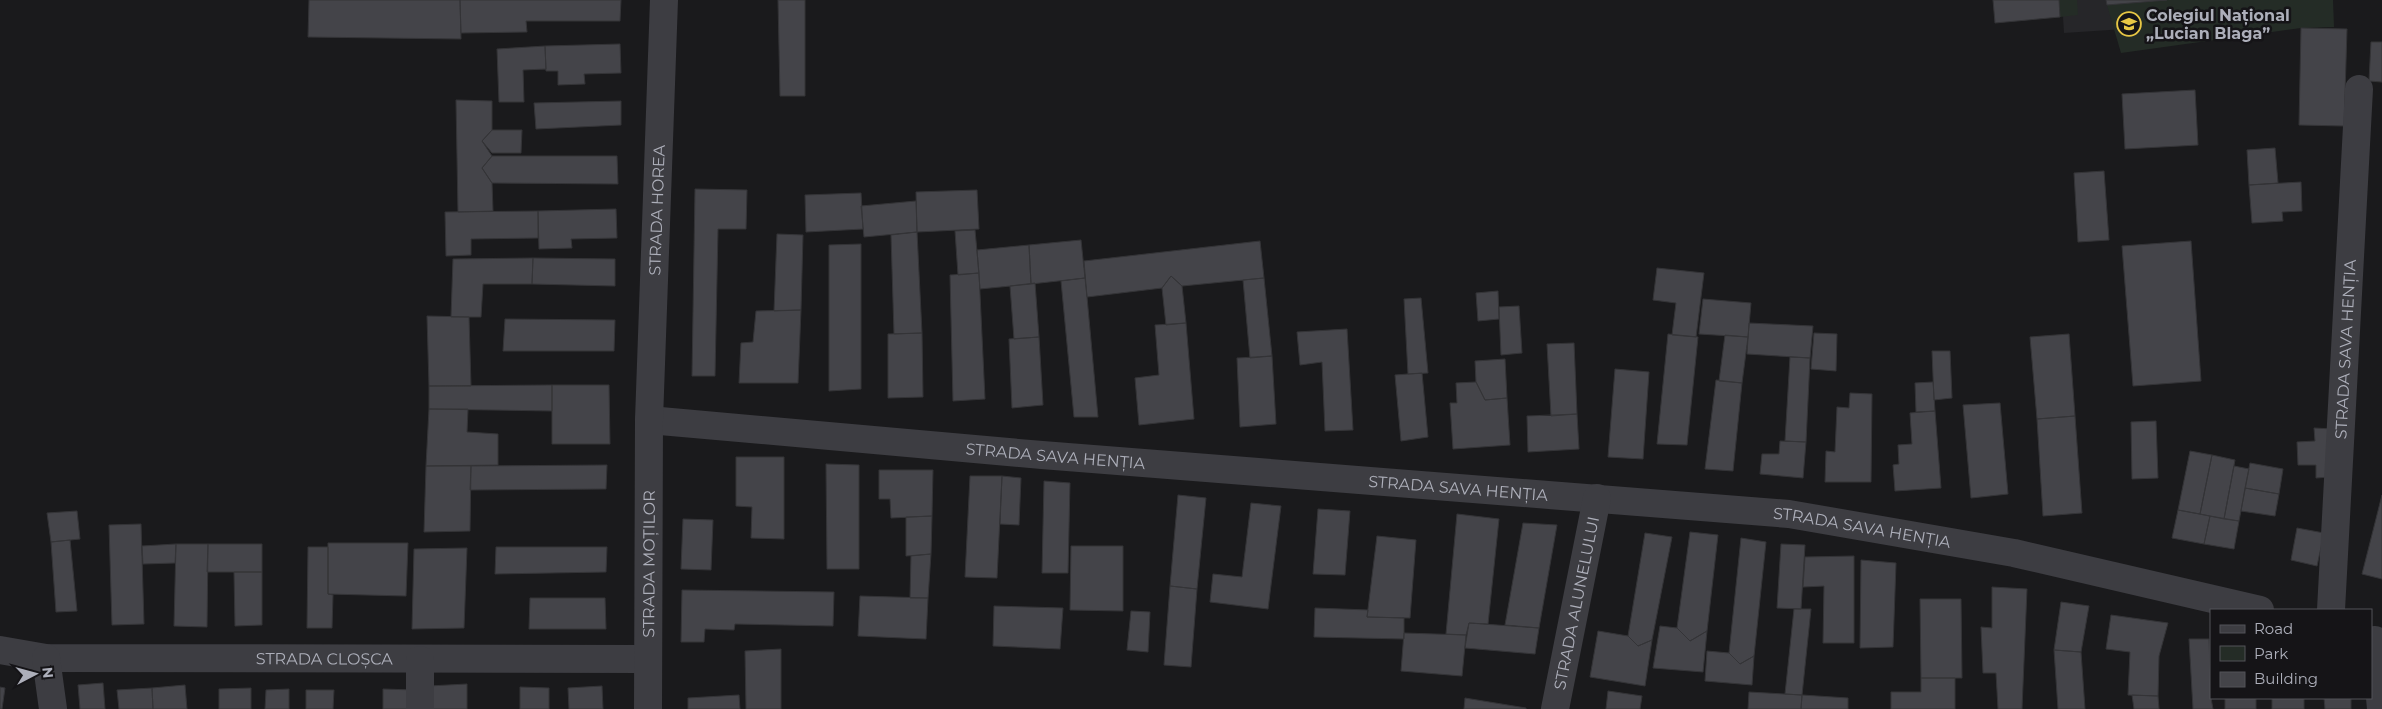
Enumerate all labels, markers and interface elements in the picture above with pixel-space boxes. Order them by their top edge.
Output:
place label: Colegiul Național „Lucian Blaga” [2146,6,2290,43]
school or university icon: Colegiul Național „Lucian Blaga” [2116,11,2142,37]
street label: STRADA HOREA [645,144,669,276]
street label: STRADA SAVA HENȚIA [2331,259,2360,440]
street label: STRADA SAVA HENȚIA [965,439,1146,473]
street label: STRADA SAVA HENȚIA [1368,472,1549,505]
street label: STRADA MOȚILOR [639,490,660,638]
street label: STRADA SAVA HENȚIA [1772,504,1953,552]
street label: STRADA ALUNELULUI [1550,515,1603,692]
legend [2210,609,2372,699]
text: Road [2254,619,2293,638]
text: Park [2254,644,2288,663]
north arrow [10,649,60,699]
street label: STRADA CLOȘCA [256,649,393,670]
text: N [38,666,57,679]
text: Building [2254,669,2318,688]

